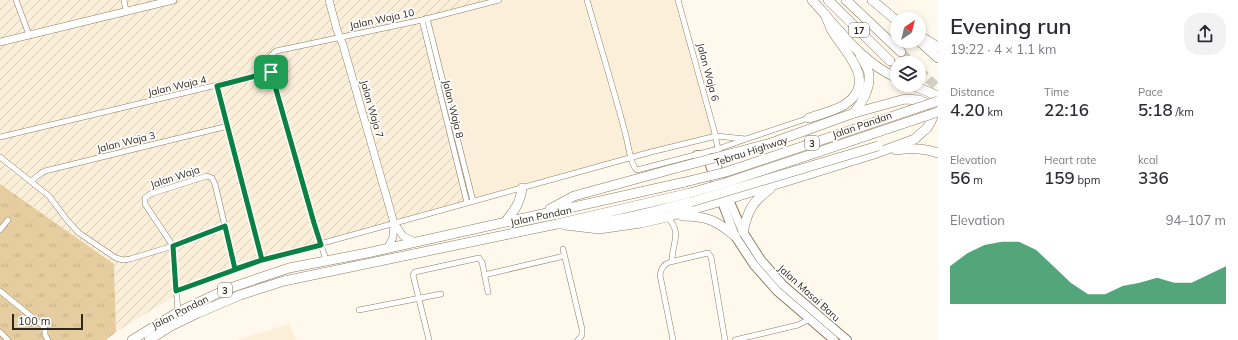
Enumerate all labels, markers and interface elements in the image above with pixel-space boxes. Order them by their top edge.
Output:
street label: Jalan Waja 10 [349,6,415,32]
north arrow [890,12,926,48]
map controls [890,12,926,92]
text: Evening run [950,12,1072,40]
button: share [1184,13,1226,55]
road number: 17 [849,23,869,37]
street label: Jalan Waja 6 [694,41,722,103]
text: 19:22 · 4 × 1.1 km [950,41,1056,57]
pin [254,55,288,89]
button: layers [890,56,926,92]
icon: arrive [260,61,282,83]
street label: Jalan Waja 4 [146,73,208,99]
street label: Jalan Waja 8 [439,78,467,140]
street label: Jalan Waja 7 [358,79,386,139]
text: Distance [950,85,994,99]
text: Time [1044,85,1069,99]
text: Pace [1138,85,1163,99]
text: 4.20 [950,99,985,120]
text: 22:16 [1044,99,1089,120]
text: 5:18 [1138,99,1173,120]
text: km [985,105,1003,119]
text: /km [1173,105,1194,119]
street label: Jalan Pandan [831,109,894,141]
street label: Jalan Waja 3 [95,128,157,156]
street label: Tebrau Highway [713,133,790,169]
road number: 3 [805,136,819,150]
text: Elevation [950,153,997,167]
text: Heart rate [1044,153,1096,167]
text: kcal [1138,153,1158,167]
street label: Jalan Waja [149,163,201,191]
text: 56 [950,167,970,188]
text: 159 [1044,167,1075,188]
text: 336 [1138,167,1169,188]
text: m [970,173,983,187]
text: bpm [1075,173,1100,187]
street label: Jalan Pandan [509,203,573,229]
text: Elevation [950,212,1005,228]
text: 94–107 m [1166,212,1226,228]
street label: Jalan Masai Baru [775,262,843,324]
road number: 3 [218,283,232,297]
street label: Jalan Pandan [149,292,211,332]
scale bar [12,312,83,331]
text: 100 m [18,314,50,328]

